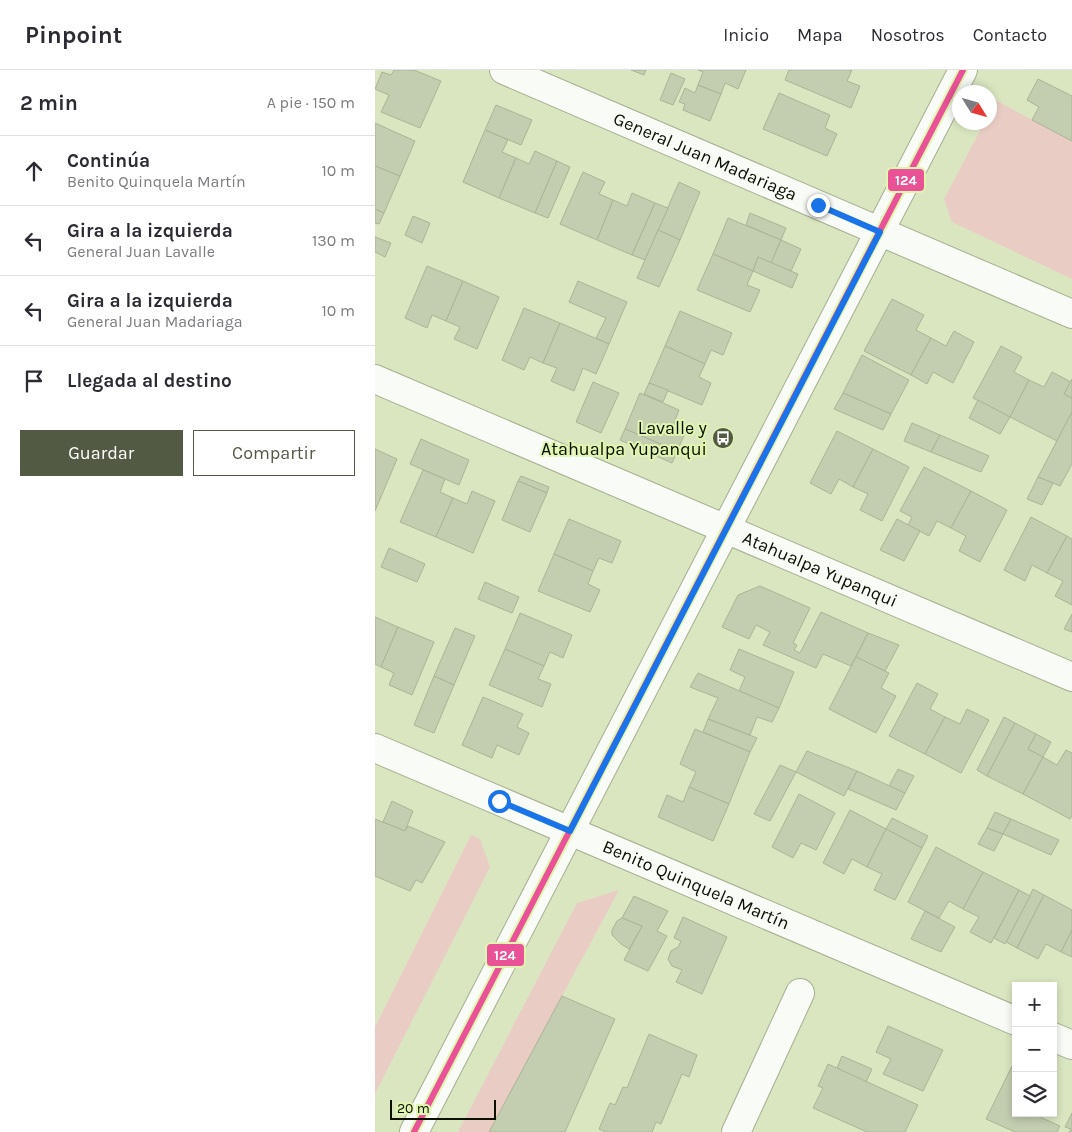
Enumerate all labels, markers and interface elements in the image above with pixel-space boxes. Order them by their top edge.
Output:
text: Pinpoint [25,21,122,49]
text: Inicio [723,24,769,46]
text: Mapa [797,24,843,46]
text: Nosotros [871,24,945,46]
text: Contacto [973,24,1047,46]
north arrow [952,85,997,130]
text: 2 min [20,91,78,115]
text: A pie · 150 m [267,93,355,112]
street label: General Juan Madariaga [610,107,800,206]
text: Continúa [67,150,150,172]
icon: ahead [20,157,48,185]
text: 10 m [321,161,355,180]
line badge: 124 [887,168,925,192]
text: Benito Quinquela Martín [67,172,246,191]
text: 124 [895,172,918,189]
route end [807,194,830,217]
text: Gira a la izquierda [67,220,233,242]
icon: left [20,227,48,255]
text: 130 m [312,231,355,250]
text: General Juan Lavalle [67,242,215,261]
text: Gira a la izquierda [67,290,233,312]
icon: left [20,297,48,325]
text: 10 m [321,301,355,320]
text: General Juan Madariaga [67,312,243,331]
icon: arrive [20,367,48,395]
text: Llegada al destino [67,370,232,392]
place label: Lavalle y Atahualpa Yupanqui [541,417,708,460]
bus stop icon: Lavalle y Atahualpa Yupanqui [711,426,735,450]
button: Guardar [20,430,183,476]
button: Compartir [193,430,355,476]
street label: Atahualpa Yupanqui [739,526,901,612]
route start [488,790,511,813]
street label: Benito Quinquela Martín [599,835,793,934]
line badge: 124 [486,943,525,967]
text: 124 [494,947,517,964]
map controls [1012,982,1057,1117]
button: + [1012,982,1057,1027]
button: − [1012,1027,1057,1072]
button: layers [1012,1072,1057,1117]
scale bar [390,1097,496,1120]
text: 20 m [397,1100,430,1117]

